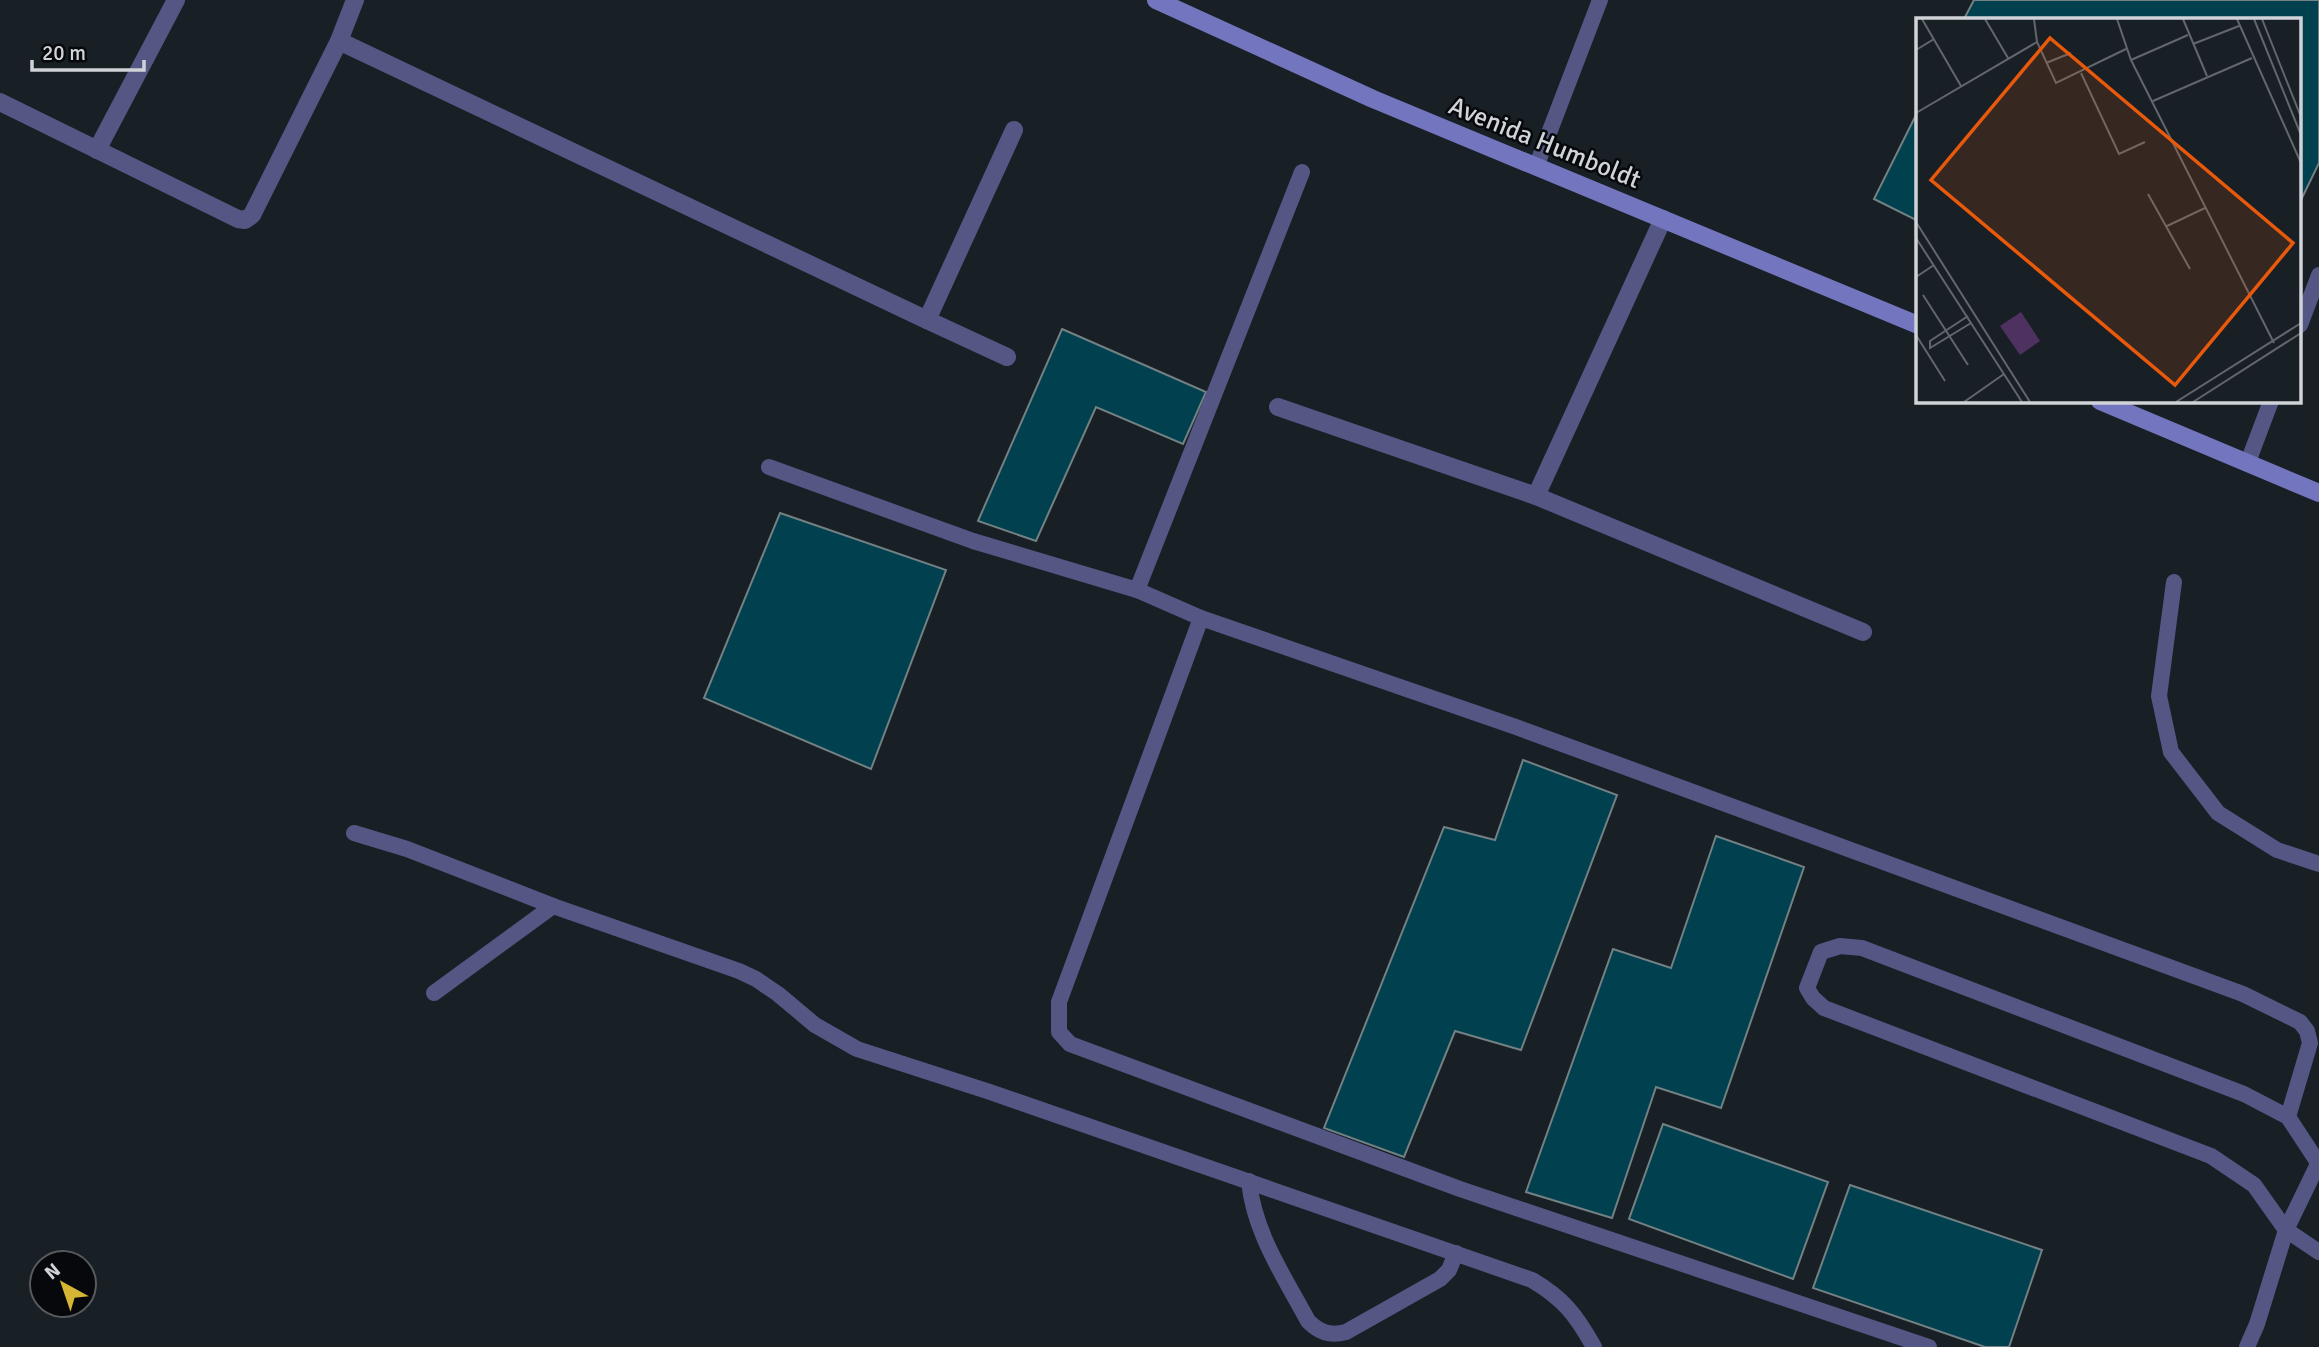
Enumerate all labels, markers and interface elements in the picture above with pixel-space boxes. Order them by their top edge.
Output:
inset map [1916,18,2302,402]
scale bar [32,28,144,72]
text: 20 m [42,40,86,66]
street label: Avenida Humboldt [1444,90,1645,196]
north arrow [28,1249,98,1319]
text: N [40,1258,65,1285]

